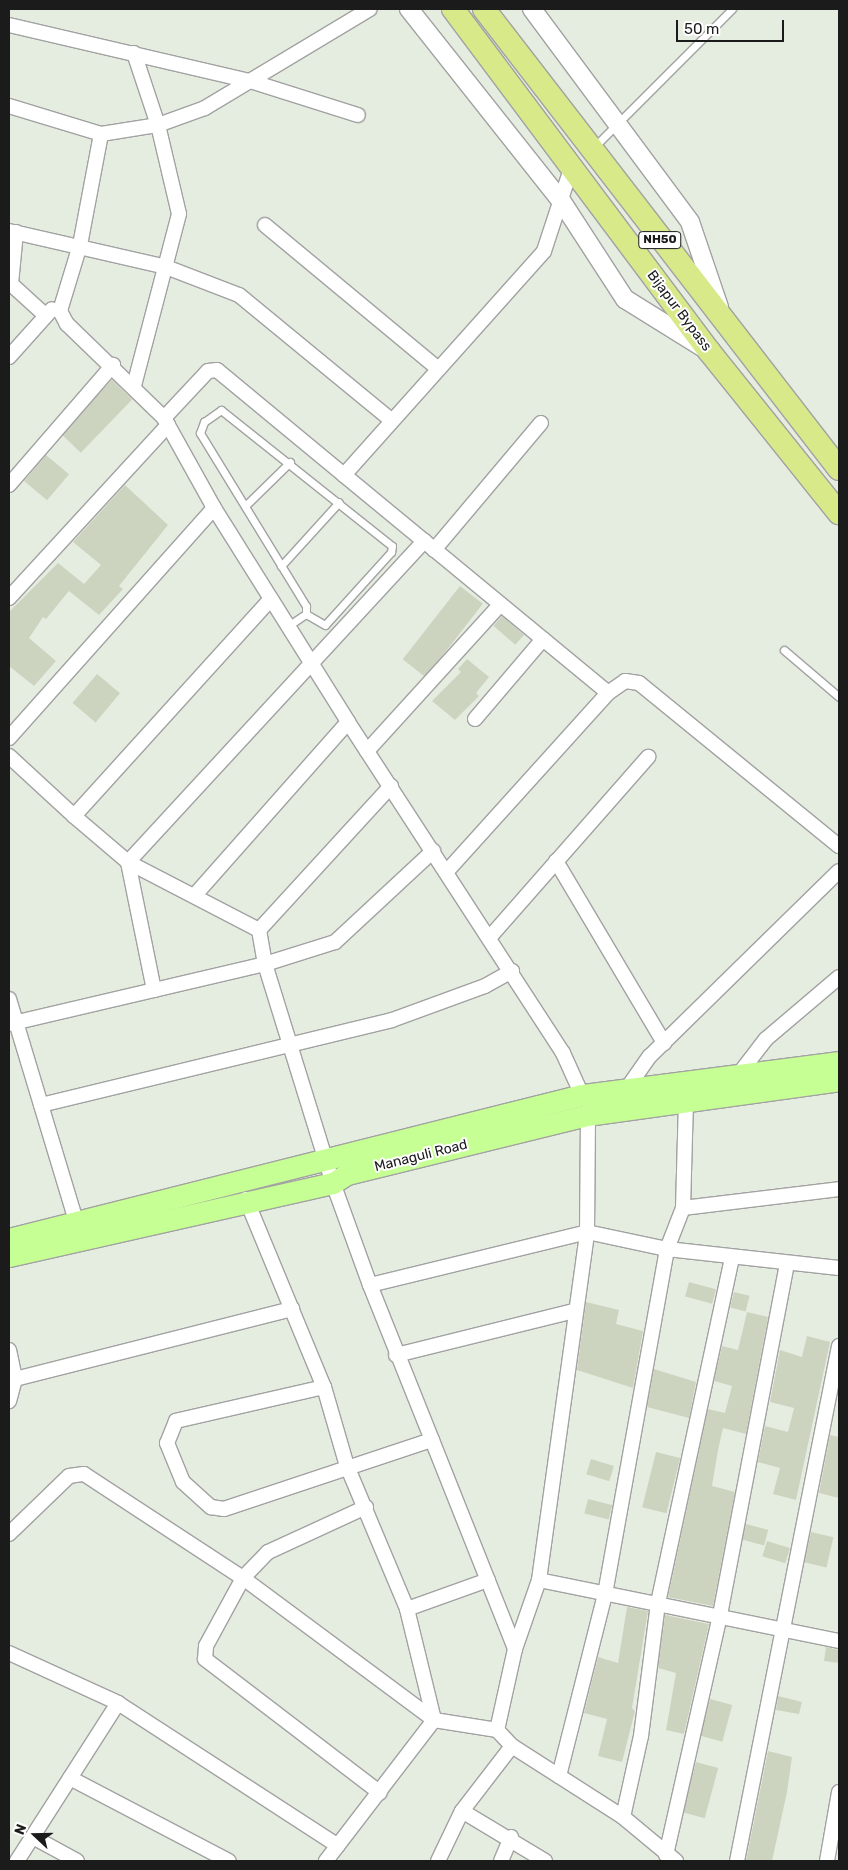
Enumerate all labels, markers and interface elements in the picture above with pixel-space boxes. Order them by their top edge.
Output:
scale bar [678,10,786,42]
text: 50 m [684,20,719,38]
road number: NH50 [638,230,682,250]
street label: Bijapur Bypass [643,267,715,355]
street label: Managuli Road [373,1136,469,1176]
north arrow [10,1810,60,1860]
text: N [11,1822,30,1837]

